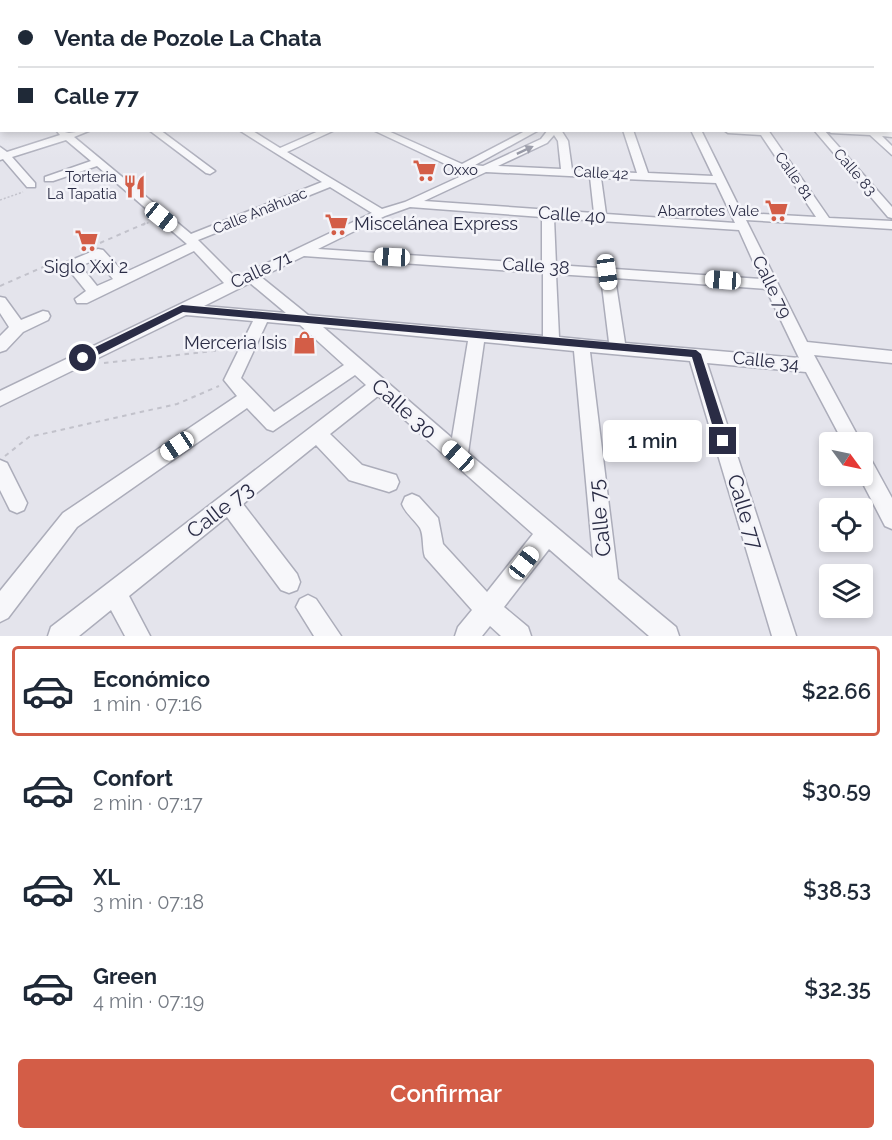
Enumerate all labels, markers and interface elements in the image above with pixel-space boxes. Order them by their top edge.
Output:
text: Venta de Pozole La Chata [54,25,322,51]
text: Calle 77 [54,83,139,109]
street label: Calle 83 [830,145,880,199]
one-way arrow [516,146,533,155]
street label: Calle 81 [771,148,817,204]
supermarket icon: Oxxo [412,157,438,183]
place label: Oxxo [443,161,478,179]
street label: Calle 42 [573,163,629,183]
place label: Torteria La Tapatia [47,168,117,203]
restaurant icon: Torteria La Tapatia [122,173,148,199]
street label: Calle Anáhuac [210,184,310,238]
supermarket icon: Abarrotes Vale [764,198,790,224]
car [141,199,181,235]
street label: Calle 40 [537,202,607,227]
place label: Abarrotes Vale [658,202,759,220]
supermarket icon: Miscelánea Express [323,211,349,237]
place label: Miscelánea Express [354,213,518,234]
supermarket icon: Siglo Xxi 2 [73,228,99,254]
street label: Calle 71 [227,246,295,293]
car [374,247,410,267]
street label: Calle 79 [748,252,797,322]
street label: Calle 38 [502,253,570,278]
car [596,253,618,291]
place label: Siglo Xxi 2 [44,256,128,277]
car [704,270,742,290]
shop icon: Merceria Isis [292,330,318,356]
place label: Merceria Isis [184,332,287,353]
route start [69,344,96,371]
street label: Calle 34 [732,347,800,374]
street label: Calle 30 [367,373,442,444]
callout: 1 min [603,420,702,462]
route end [709,427,736,454]
car [157,428,197,464]
text: 1 min [628,429,677,453]
north arrow [819,432,873,486]
map controls [819,432,873,618]
car [439,437,477,475]
street label: Calle 77 [722,471,769,553]
street label: Calle 73 [181,476,258,543]
street label: Calle 75 [583,478,616,558]
button: locate [819,498,873,552]
car [506,543,542,583]
button: layers [819,564,873,618]
icon: car [21,664,75,718]
text: Económico [93,666,210,692]
text: $22.66 [802,678,871,704]
text: 1 min · 07:16 [93,692,202,716]
icon: car [21,763,75,817]
text: Confort [93,765,173,791]
text: $30.59 [802,777,871,803]
text: 2 min · 07:17 [93,791,203,815]
icon: car [21,862,75,916]
text: XL [93,864,120,890]
text: $38.53 [803,876,871,902]
text: 3 min · 07:18 [93,890,204,914]
icon: car [21,961,75,1015]
text: Green [93,963,157,989]
text: $32.35 [804,975,871,1001]
text: 4 min · 07:19 [93,989,204,1013]
button: Confirmar [18,1059,874,1128]

